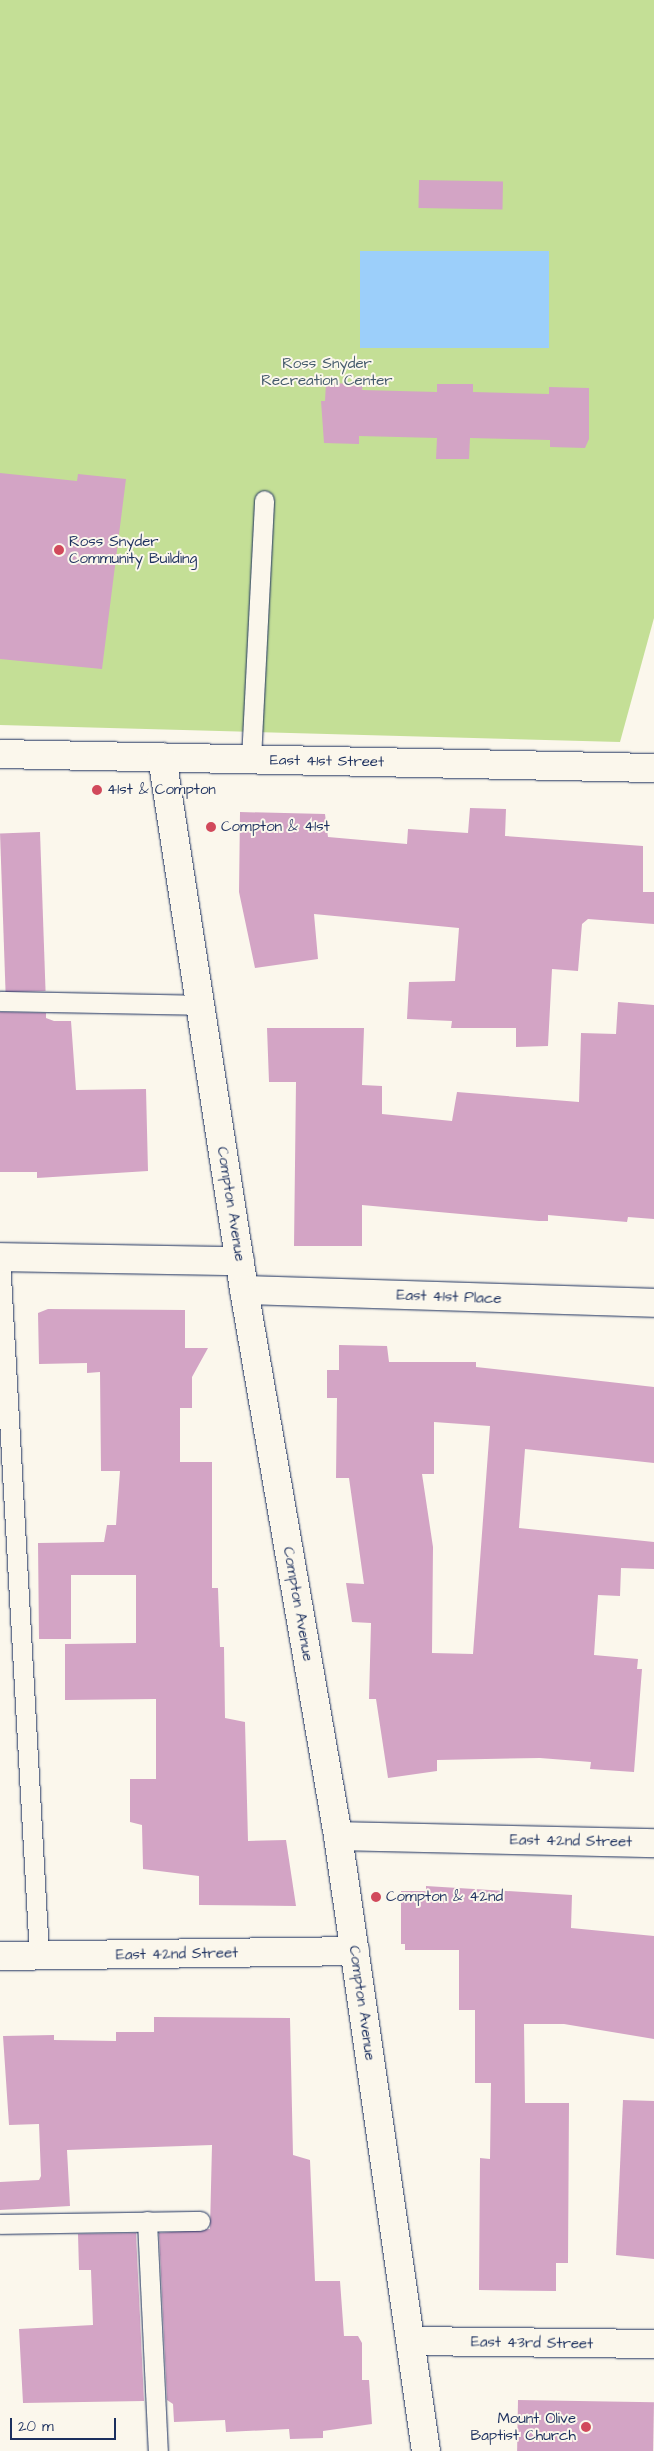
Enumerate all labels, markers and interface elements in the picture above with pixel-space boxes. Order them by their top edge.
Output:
park label: Ross Snyder Recreation Center [261,354,393,389]
place label: Ross Snyder Community Building [69,532,197,567]
marker: Ross Snyder Community Building [53,544,65,556]
street label: East 41st Street [270,751,384,771]
place label: 41st & Compton [107,781,216,799]
marker: 41st & Compton [91,784,103,796]
place label: Compton & 41st [221,818,330,836]
marker: Compton & 41st [205,821,217,833]
street label: Compton Avenue [213,1145,249,1263]
street label: East 41st Place [396,1286,502,1308]
street label: Compton Avenue [279,1545,317,1663]
street label: East 42nd Street [510,1831,632,1851]
place label: Compton & 42nd [386,1888,503,1906]
marker: Compton & 42nd [370,1891,382,1903]
street label: East 42nd Street [116,1944,238,1964]
street label: Compton Avenue [345,1944,379,2062]
street label: East 43rd Street [471,2333,593,2353]
scale bar [12,2408,119,2440]
place label: Mount Olive Baptist Church [471,2409,576,2444]
text: 20 m [18,2416,54,2437]
marker: Mount Olive Baptist Church [580,2421,592,2433]

